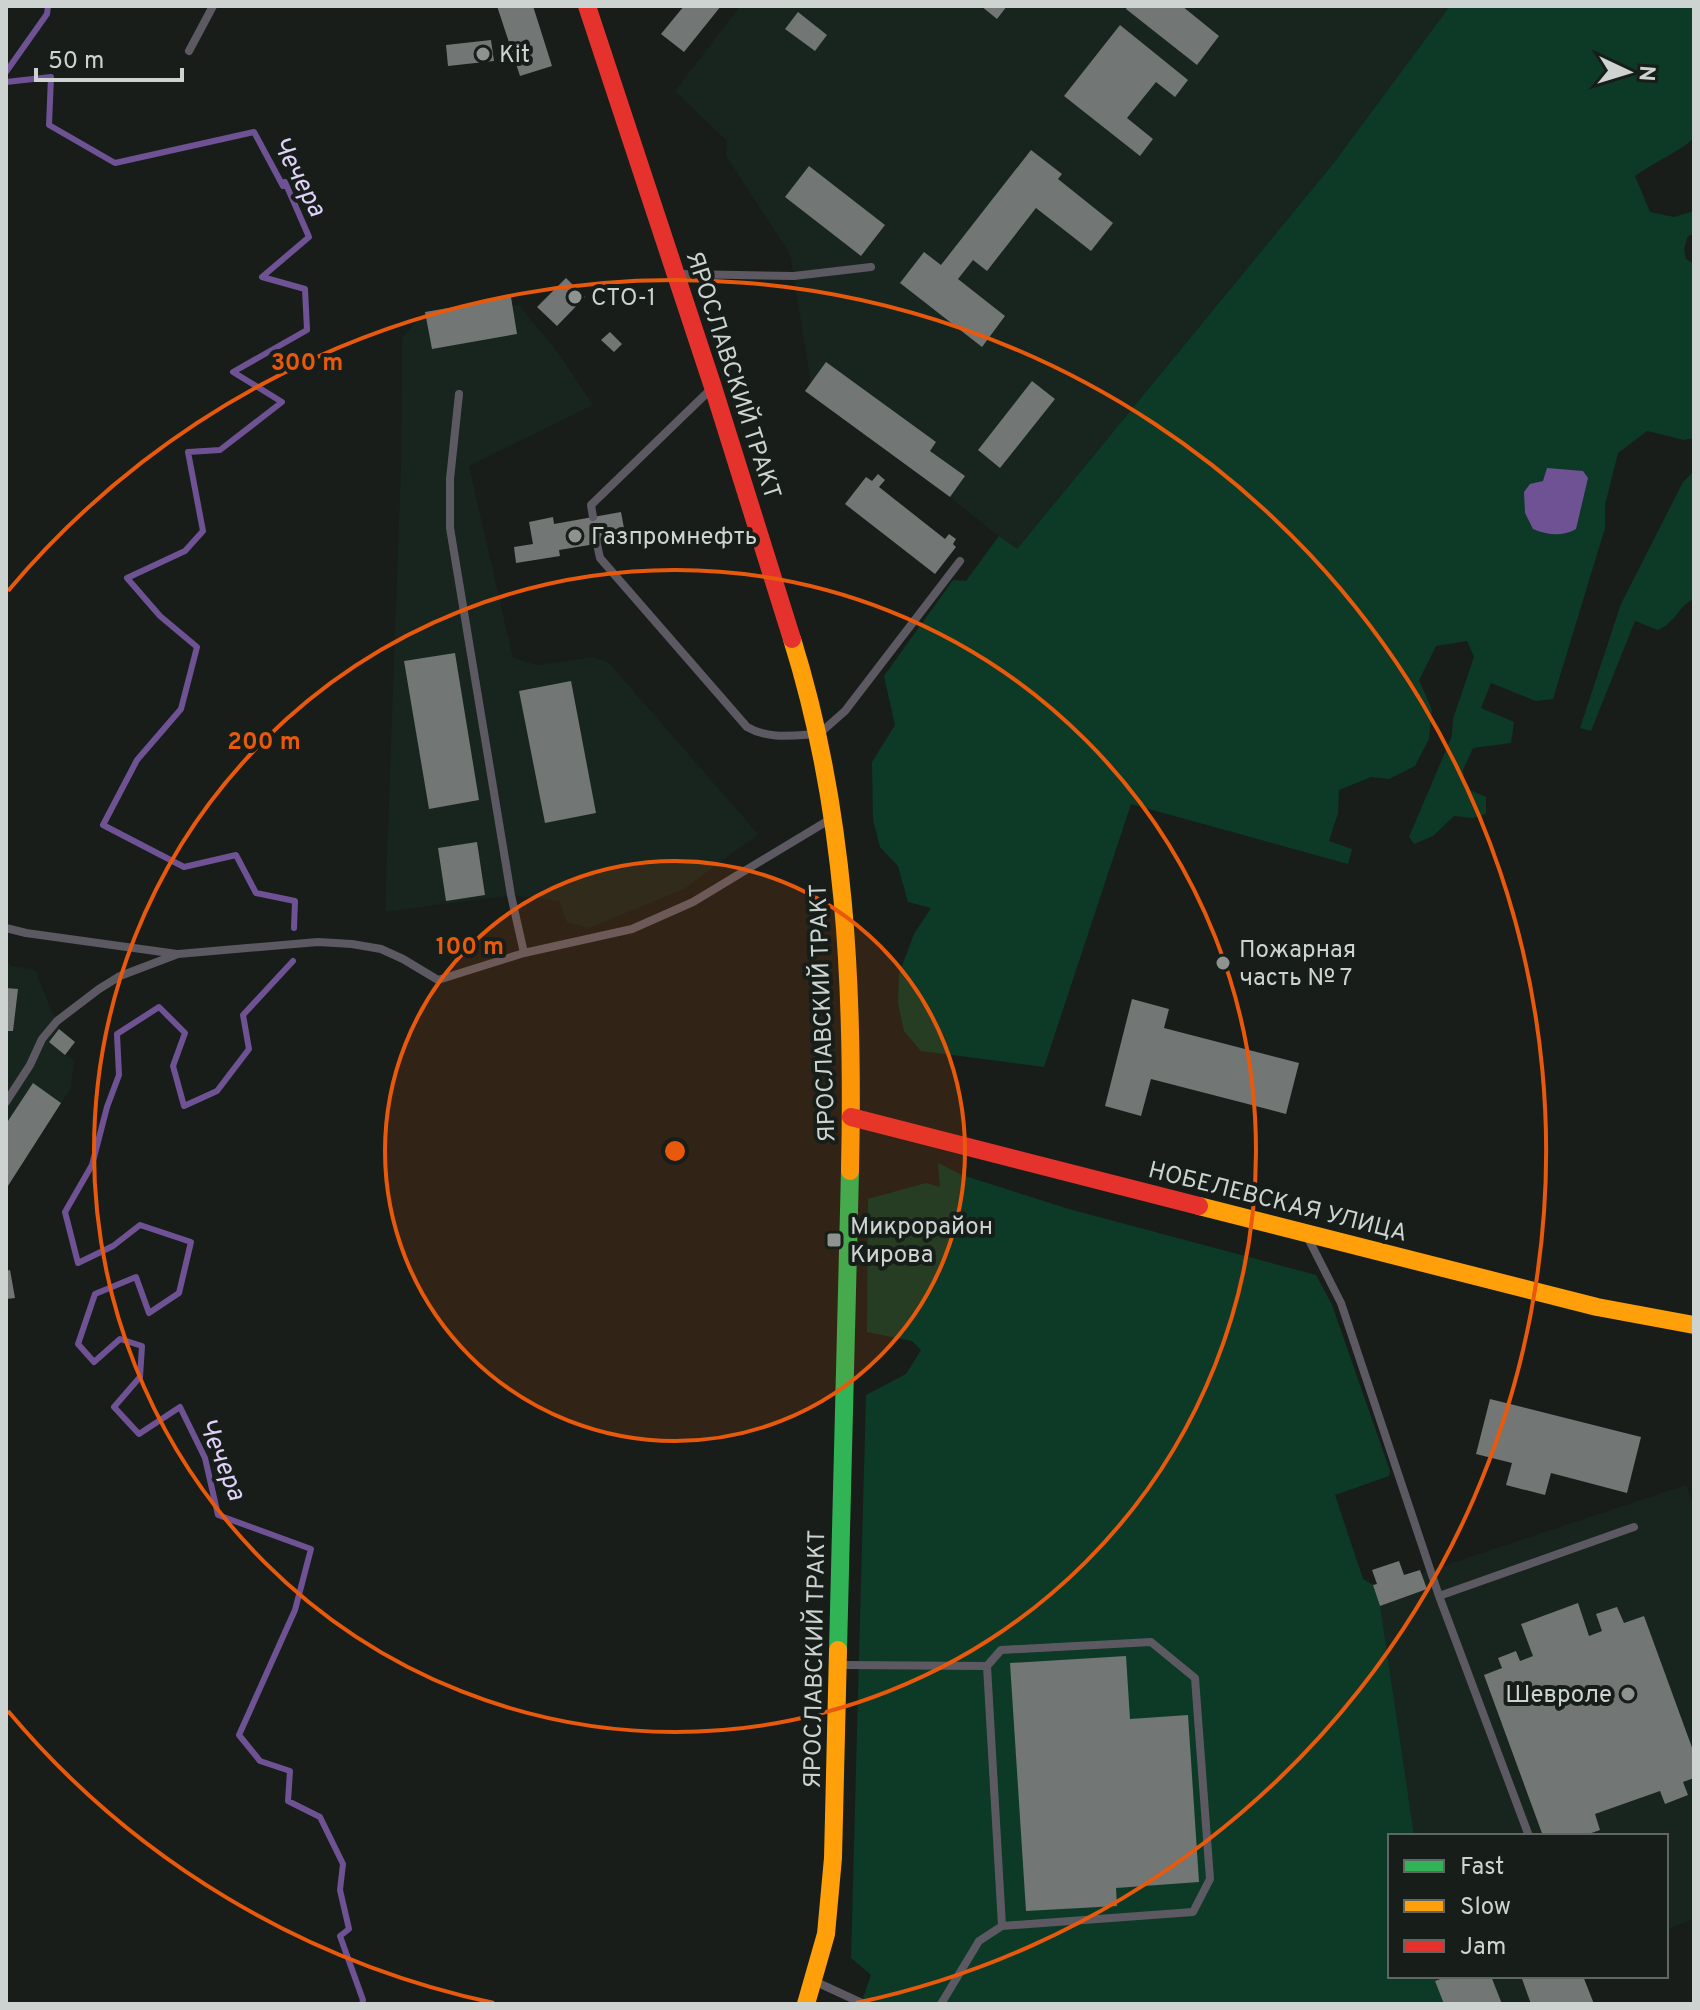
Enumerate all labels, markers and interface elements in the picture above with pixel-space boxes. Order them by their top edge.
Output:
scale bar [36,32,182,82]
north arrow [1588,32,1668,112]
place label: Kit [499,41,530,71]
marker: Kit [474,45,492,63]
text: 50 m [48,47,104,77]
text: N [1631,64,1659,82]
water label: Чечера [263,132,333,223]
street label: ЯРОСЛАВСКИЙ ТРАКТ [678,247,788,503]
place label: СТО-1 [591,284,656,314]
marker: СТО-1 [566,288,584,306]
text: 300 m [271,349,343,379]
place label: Газпромнефть [591,523,757,553]
marker: Газпромнефть [566,527,584,545]
text: 200 m [227,728,301,758]
street label: ЯРОСЛАВСКИЙ ТРАКТ [802,883,844,1143]
text: 100 m [436,933,504,963]
place label: Пожарная часть № 7 [1239,936,1356,994]
marker: Пожарная часть № 7 [1214,954,1232,972]
centre of rings [661,1137,689,1165]
street label: НОБЕЛЕВСКАЯ УЛИЦА [1145,1156,1410,1250]
place label: Микрорайон Кирова [850,1213,993,1271]
marker: Микрорайон Кирова [825,1231,843,1249]
water label: Чечера [189,1414,252,1506]
street label: ЯРОСЛАВСКИЙ ТРАКТ [797,1529,833,1789]
place label: Шевроле [1505,1681,1612,1711]
marker: Шевроле [1619,1685,1637,1703]
legend [1388,1834,1668,1978]
text: Fast [1460,1853,1504,1883]
text: Slow [1460,1893,1511,1923]
text: Jam [1460,1933,1506,1963]

